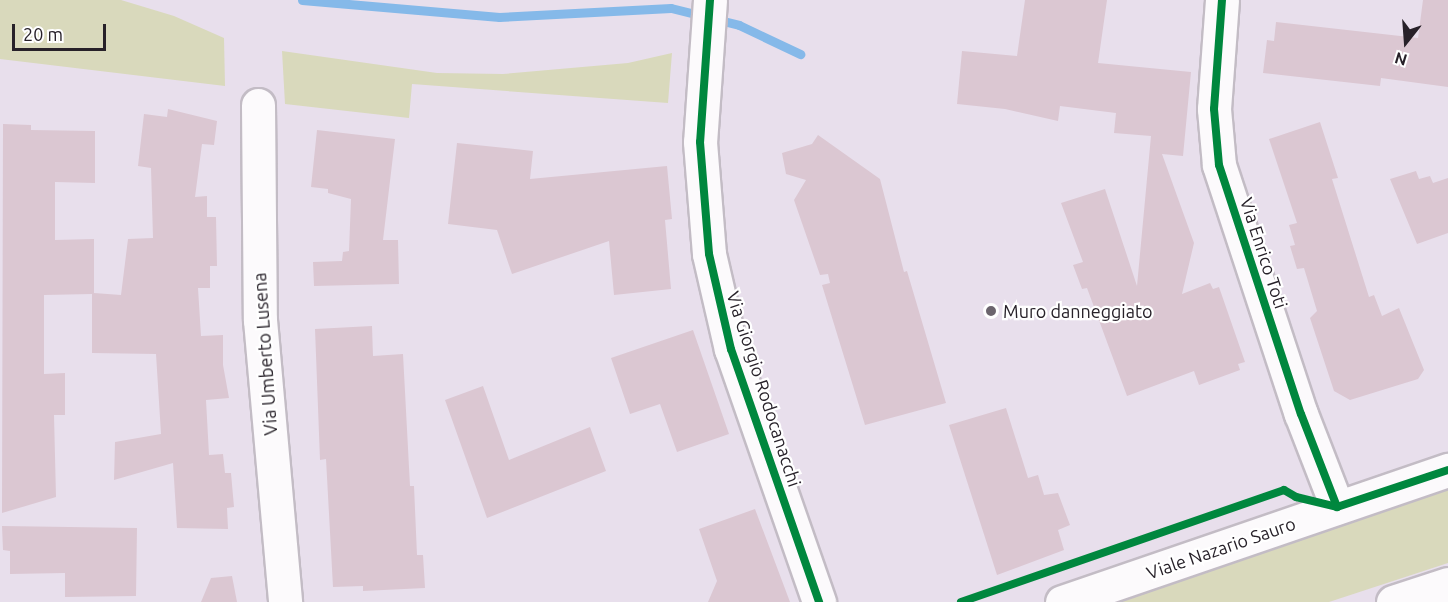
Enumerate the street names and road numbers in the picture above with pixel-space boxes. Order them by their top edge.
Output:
street label: Via Enrico Toti [1236,195,1292,311]
street label: Via Umberto Lusena [249,272,281,436]
street label: Via Giorgio Rodocanacchi [722,289,806,489]
street label: Viale Nazario Sauro [1144,512,1298,584]

